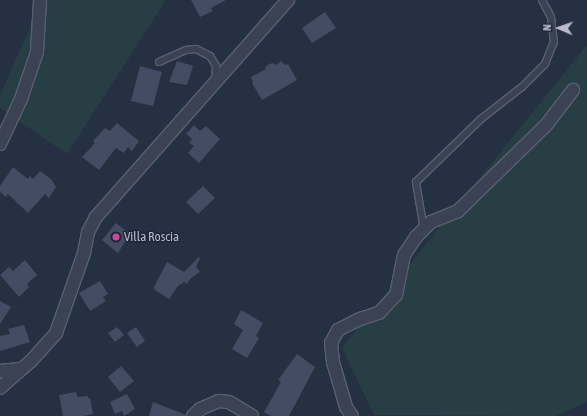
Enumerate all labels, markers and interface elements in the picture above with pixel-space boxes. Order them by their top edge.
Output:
north arrow [539,8,579,48]
text: N [541,24,553,31]
place label: Villa Roscia [124,229,179,245]
marker: Villa Roscia [111,232,121,242]

